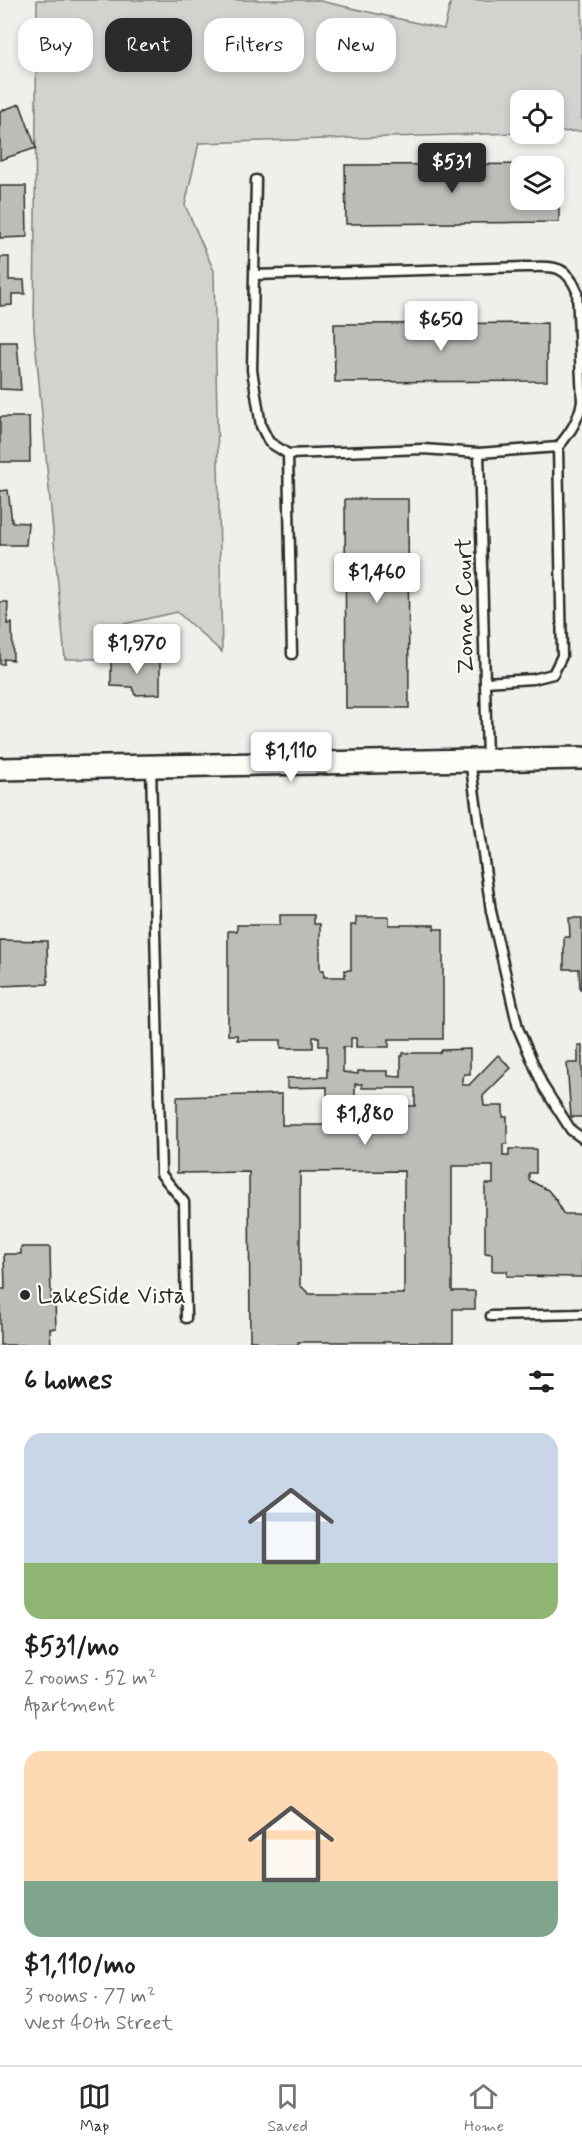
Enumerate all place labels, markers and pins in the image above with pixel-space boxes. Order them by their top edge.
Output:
pin: $531 [416,143,488,194]
pin: $650 [405,301,477,352]
pin: $1,460 [328,553,426,604]
pin: $1,970 [88,624,186,675]
pin: $1,110 [242,732,340,783]
pin: $1,880 [316,1095,414,1146]
place label: LakeSide Vista [37,1281,186,1312]
marker: LakeSide Vista [18,1288,32,1302]

